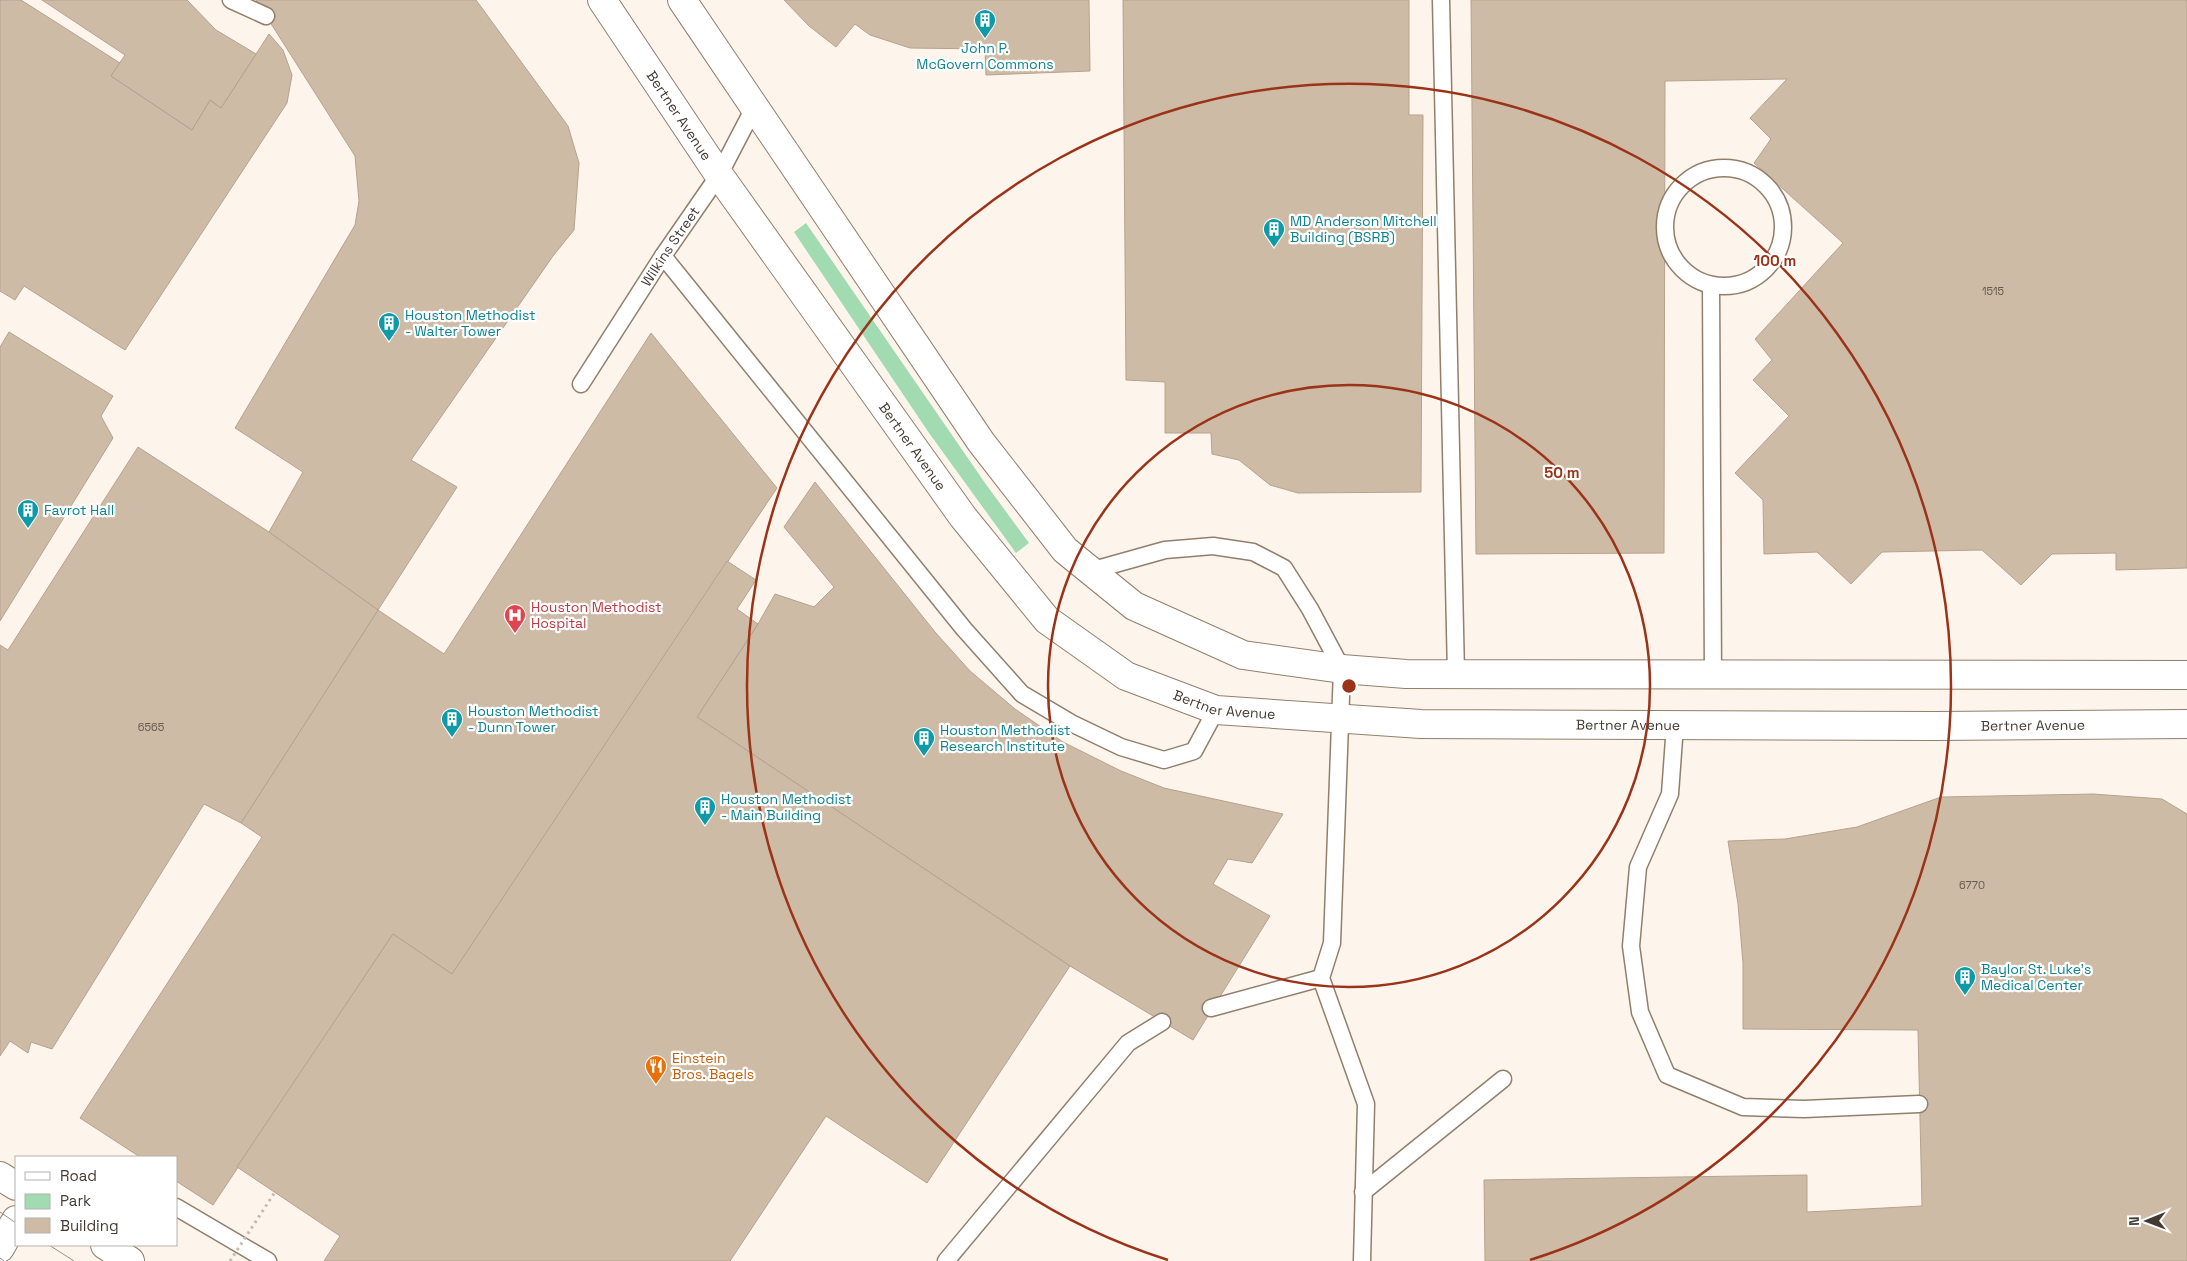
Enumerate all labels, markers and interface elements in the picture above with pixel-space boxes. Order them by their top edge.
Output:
building icon: John P. McGovern Commons [973,8,997,39]
place label: John P. McGovern Commons [916,39,1054,73]
street label: Bertner Avenue [643,67,716,164]
street label: Wilkins Street [637,203,704,290]
place label: MD Anderson Mitchell Building (BSRB) [1290,212,1437,246]
building icon: MD Anderson Mitchell Building (BSRB) [1262,217,1286,248]
text: 100 m [1754,251,1796,270]
house number: 1515 [1982,284,2005,298]
place label: Houston Methodist - Walter Tower [405,306,536,340]
building icon: Houston Methodist - Walter Tower [377,311,401,342]
street label: Bertner Avenue [875,399,950,494]
text: 50 m [1544,463,1580,482]
building icon: Favrot Hall [16,498,40,529]
place label: Favrot Hall [44,501,114,519]
place label: Houston Methodist Hospital [531,598,662,632]
hospital icon: Houston Methodist Hospital [503,603,527,634]
centre of rings [1340,677,1358,695]
street label: Bertner Avenue [1171,686,1276,723]
place label: Houston Methodist - Dunn Tower [468,702,599,736]
building icon: Houston Methodist - Dunn Tower [440,707,464,738]
street label: Bertner Avenue [1576,716,1680,734]
street label: Bertner Avenue [1981,716,2085,735]
house number: 6565 [138,720,165,734]
place label: Houston Methodist Research Institute [940,721,1071,755]
building icon: Houston Methodist Research Institute [912,726,936,757]
place label: Houston Methodist - Main Building [721,790,852,824]
building icon: Houston Methodist - Main Building [693,795,717,826]
house number: 6770 [1959,878,1985,892]
place label: Baylor St. Luke's Medical Center [1981,960,2091,994]
building icon: Baylor St. Luke's Medical Center [1953,965,1977,996]
place label: Einstein Bros. Bagels [672,1049,754,1083]
restaurant icon: Einstein Bros. Bagels [644,1054,668,1085]
legend [15,1156,178,1246]
text: Road [60,1166,97,1185]
text: Park [60,1191,91,1210]
north arrow [2122,1196,2172,1246]
text: Building [60,1216,119,1235]
text: N [2125,1216,2143,1226]

